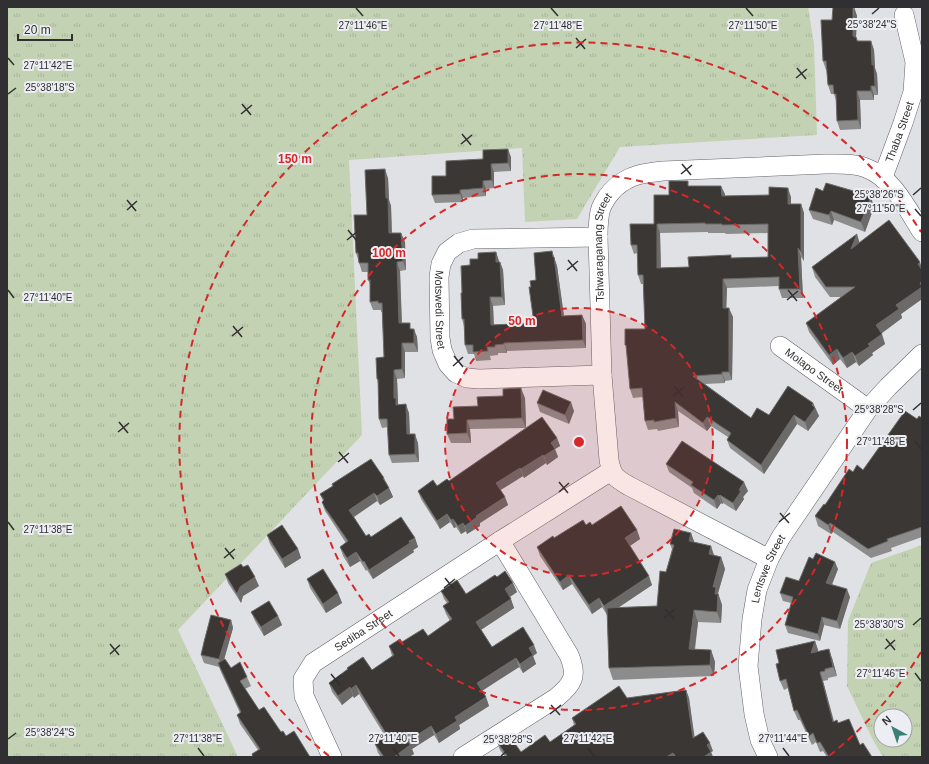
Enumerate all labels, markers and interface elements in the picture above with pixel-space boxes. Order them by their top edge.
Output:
scale bar [18,16,72,42]
text: 25°38'24"S [847,19,897,30]
text: 27°11'46"E [339,20,388,31]
text: 27°11'48"E [534,20,583,31]
text: 27°11'50"E [729,20,778,31]
text: 20 m [24,23,51,37]
text: 27°11'42"E [24,60,73,71]
text: 25°38'18"S [25,82,75,93]
street label: Thaba Street [883,100,916,164]
text: 150 m [278,152,312,166]
text: 25°38'26"S [854,189,904,200]
street label: Tshwaraganang Street [592,191,614,302]
text: 27°11'50"E [857,203,906,214]
text: 100 m [372,246,406,260]
street label: Motswedi Street [433,270,448,350]
text: 27°11'40"E [24,292,73,303]
text: 50 m [508,314,536,328]
street label: Molapo Street [783,346,846,395]
text: 25°38'28"S [854,404,904,415]
centre of rings [572,435,586,449]
text: 27°11'48"E [857,436,906,447]
text: 27°11'38"E [24,524,73,535]
street label: Lentswe Street [749,532,787,604]
street label: Sediba Street [332,607,394,653]
text: 25°38'30"S [854,619,904,630]
text: 27°11'46"E [857,668,906,679]
north arrow [873,708,913,748]
text: N [880,713,894,727]
text: 25°38'24"S [25,727,75,738]
text: 27°11'38"E [174,733,223,744]
text: 27°11'40"E [369,733,418,744]
text: 27°11'42"E [564,733,613,744]
text: 27°11'44"E [759,733,808,744]
text: 25°38'28"S [483,734,533,745]

